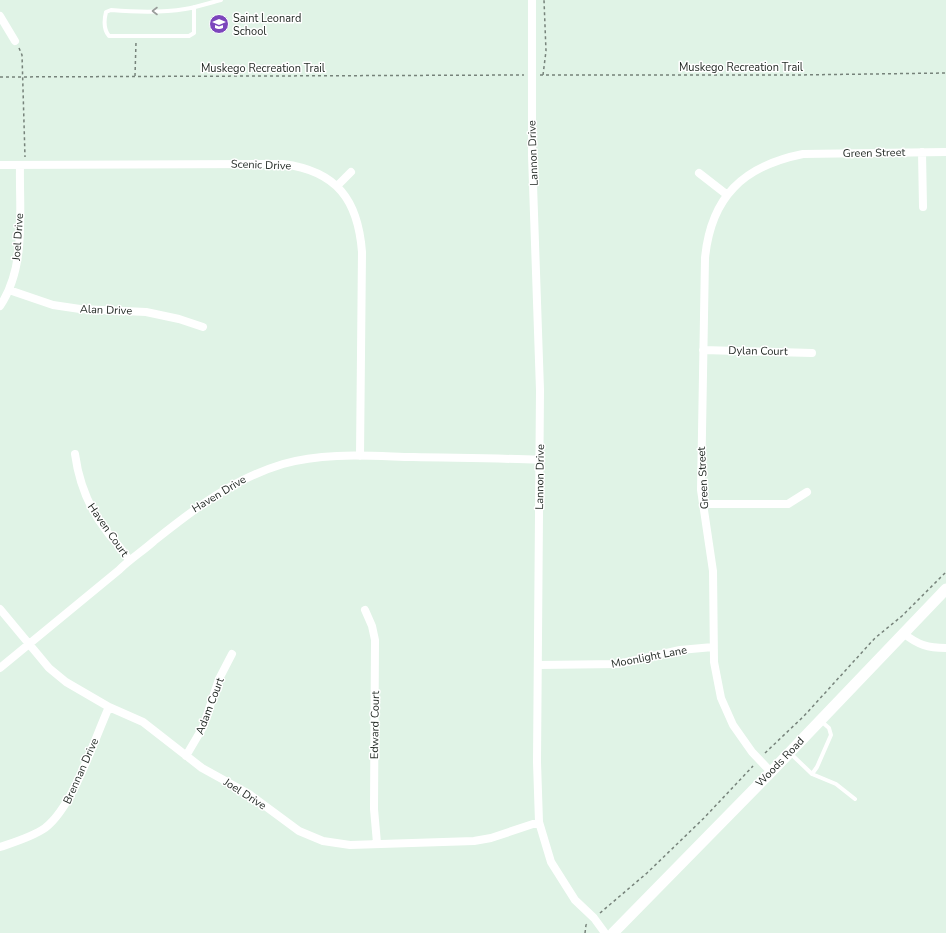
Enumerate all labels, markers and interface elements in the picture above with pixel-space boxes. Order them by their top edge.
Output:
one-way arrow [152,7,158,15]
place label: Saint Leonard School [233,11,301,39]
school or university icon: Saint Leonard School [208,13,230,35]
street label: Muskego Recreation Trail [679,60,804,75]
street label: Muskego Recreation Trail [201,61,326,76]
street label: Lannon Drive [524,120,542,186]
street label: Green Street [843,145,906,161]
street label: Scenic Drive [231,156,292,174]
street label: Joel Drive [9,213,27,262]
street label: Alan Drive [80,302,133,318]
street label: Dylan Court [728,343,788,359]
street label: Lannon Drive [532,444,548,510]
street label: Green Street [694,446,712,510]
street label: Haven Drive [189,472,249,516]
street label: Haven Court [84,500,132,560]
street label: Moonlight Lane [610,642,688,672]
street label: Adam Court [192,675,228,737]
street label: Edward Court [367,691,383,759]
street label: Woods Road [752,734,808,790]
street label: Brennan Drive [60,736,102,806]
street label: Joel Drive [220,774,269,813]

